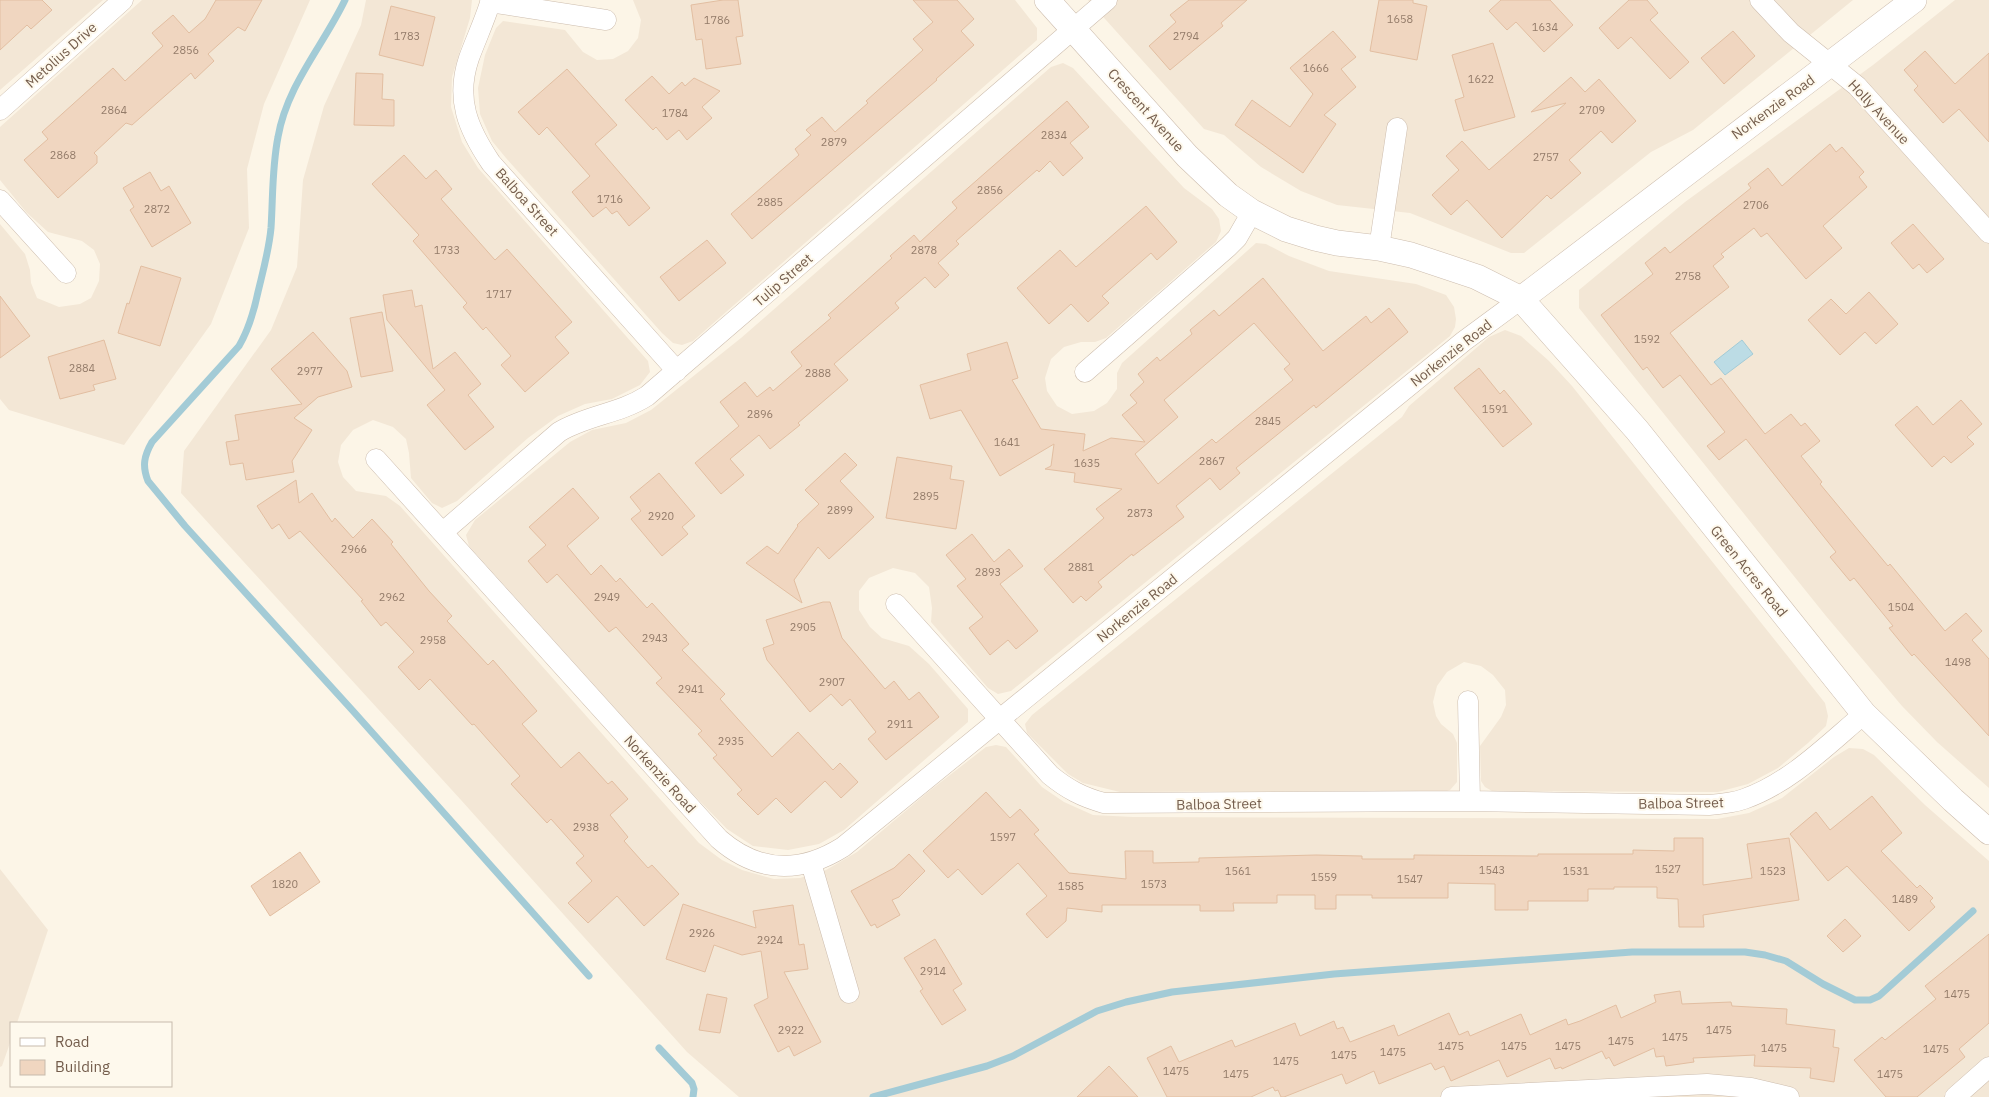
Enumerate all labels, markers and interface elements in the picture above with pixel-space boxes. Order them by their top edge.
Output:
house number: 1658 [1387,12,1413,26]
house number: 1786 [704,13,730,27]
street label: Metolius Drive [22,18,101,92]
house number: 1634 [1532,20,1559,34]
house number: 1783 [394,29,420,43]
house number: 2794 [1173,29,1200,43]
house number: 2856 [173,43,199,57]
house number: 1666 [1303,61,1329,75]
street label: Crescent Avenue [1104,65,1188,156]
street label: Norkenzie Road [1728,71,1818,143]
house number: 1622 [1468,72,1494,86]
street label: Holly Avenue [1844,76,1914,148]
house number: 2864 [101,103,128,117]
house number: 2709 [1579,103,1605,117]
house number: 1784 [662,106,689,120]
house number: 2834 [1041,128,1068,142]
house number: 2879 [821,135,847,149]
house number: 2868 [50,148,76,162]
house number: 2757 [1533,150,1559,164]
street label: Balboa Street [492,164,562,240]
house number: 2856 [977,183,1003,197]
house number: 1716 [597,192,623,206]
house number: 2885 [757,195,783,209]
house number: 2706 [1743,198,1769,212]
house number: 2872 [144,202,170,216]
house number: 1733 [434,243,460,257]
house number: 2878 [911,243,937,257]
street label: Tulip Street [750,249,816,311]
house number: 2758 [1675,269,1701,283]
house number: 1717 [486,287,512,301]
street label: Norkenzie Road [1407,315,1495,391]
house number: 1592 [1634,332,1660,346]
house number: 2884 [69,361,96,375]
house number: 2977 [297,364,323,378]
house number: 2888 [805,366,831,380]
house number: 1591 [1482,402,1509,416]
house number: 2896 [747,407,773,421]
house number: 2845 [1255,414,1281,428]
house number: 1641 [994,435,1021,449]
house number: 2867 [1199,454,1225,468]
house number: 1635 [1074,456,1100,470]
house number: 2895 [913,489,939,503]
house number: 2899 [827,503,853,517]
house number: 2873 [1127,506,1153,520]
house number: 2920 [648,509,674,523]
street label: Green Acres Road [1707,522,1791,620]
house number: 2966 [341,542,367,556]
house number: 2881 [1068,560,1095,574]
house number: 2893 [975,565,1001,579]
street label: Norkenzie Road [1093,570,1181,646]
house number: 2962 [379,590,405,604]
house number: 2949 [594,590,620,604]
house number: 1504 [1888,600,1915,614]
house number: 2905 [790,620,816,634]
house number: 2943 [642,631,668,645]
house number: 2958 [420,633,446,647]
house number: 1498 [1945,655,1971,669]
house number: 2907 [819,675,845,689]
house number: 2941 [678,682,705,696]
house number: 2911 [887,717,914,731]
street label: Norkenzie Road [620,731,700,817]
house number: 2935 [718,734,744,748]
street label: Balboa Street [1638,793,1724,813]
street label: Balboa Street [1176,794,1262,814]
house number: 2938 [573,820,599,834]
house number: 1597 [990,830,1016,844]
house number: 1527 [1655,862,1681,876]
house number: 1543 [1479,863,1505,877]
house number: 1561 [1225,864,1252,878]
house number: 1531 [1563,864,1590,878]
house number: 1523 [1760,864,1786,878]
house number: 1559 [1311,870,1337,884]
house number: 1547 [1397,872,1423,886]
house number: 1820 [272,877,298,891]
house number: 1573 [1141,877,1167,891]
house number: 1585 [1058,879,1084,893]
house number: 1489 [1892,892,1918,906]
house number: 2926 [689,926,715,940]
house number: 2924 [757,933,784,947]
house number: 2914 [920,964,947,978]
house number: 1475 [1944,987,1970,1001]
legend [10,1022,172,1087]
house number: 2922 [778,1023,804,1037]
house number: 1475 [1706,1023,1732,1037]
house number: 1475 [1662,1030,1688,1044]
text: Road [55,1032,90,1051]
house number: 1475 [1608,1034,1634,1048]
house number: 1475 [1438,1039,1464,1053]
house number: 1475 [1501,1039,1527,1053]
house number: 1475 [1555,1039,1581,1053]
house number: 1475 [1761,1041,1787,1055]
house number: 1475 [1923,1042,1949,1056]
house number: 1475 [1380,1045,1406,1059]
house number: 1475 [1331,1048,1357,1062]
house number: 1475 [1273,1054,1299,1068]
text: Building [55,1057,110,1076]
house number: 1475 [1163,1064,1189,1078]
house number: 1475 [1223,1067,1249,1081]
house number: 1475 [1877,1067,1903,1081]

